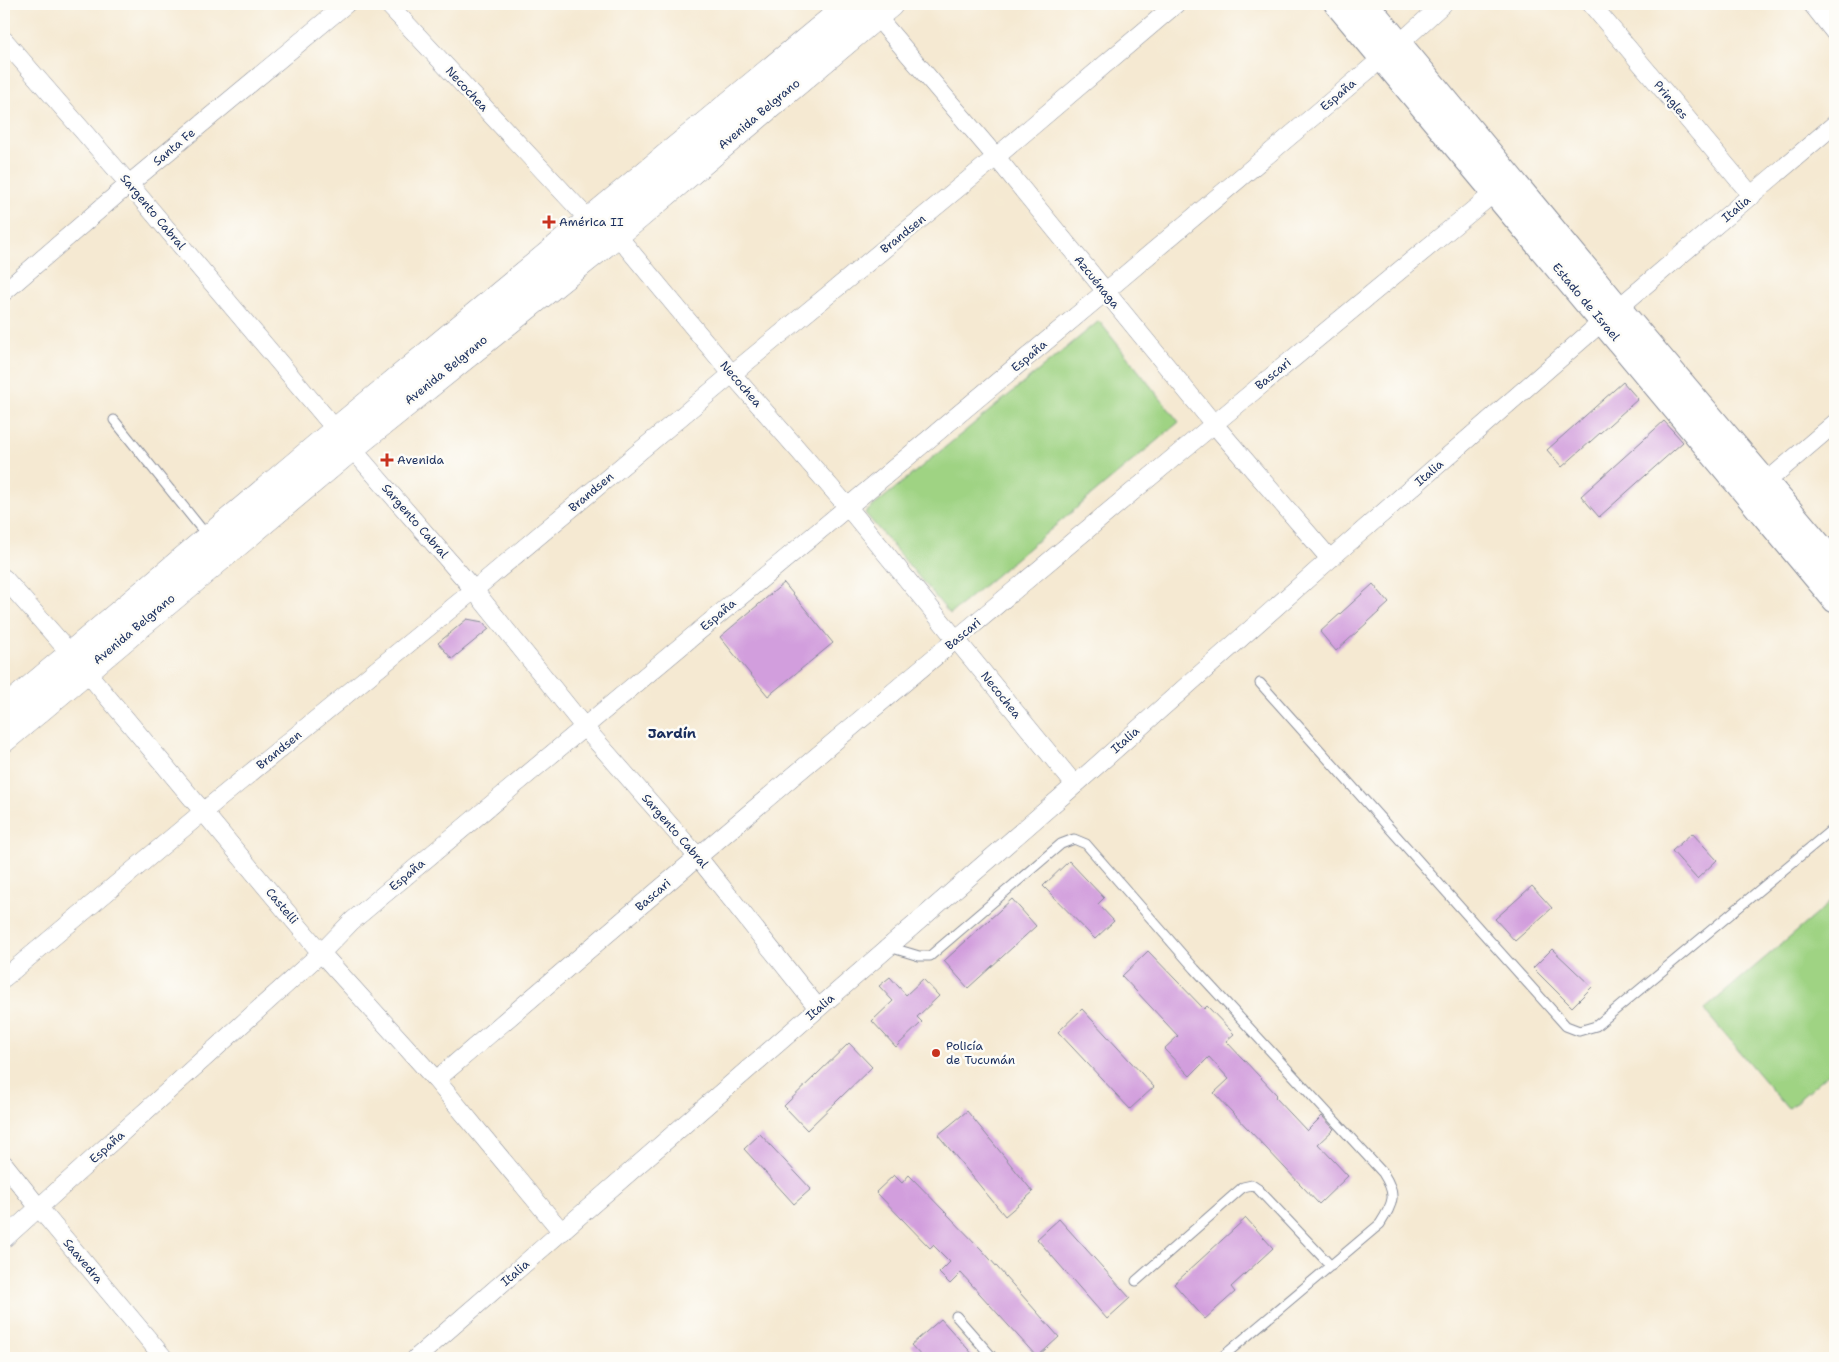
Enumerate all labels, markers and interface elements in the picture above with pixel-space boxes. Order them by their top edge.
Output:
street label: Necochea [442,63,492,115]
street label: Avenida Belgrano [715,75,803,153]
street label: España [1317,75,1360,115]
street label: Pringles [1650,77,1692,123]
street label: Santa Fe [149,124,199,169]
street label: Sargento Cabral [117,171,190,253]
street label: Italia [1718,192,1754,226]
street label: Brandsen [877,211,929,257]
place label: América II [559,214,624,230]
marker: América II [543,216,555,228]
street label: Azcuénaga [1071,252,1124,312]
street label: Estado de Israel [1549,260,1624,345]
street label: Avenida Belgrano [401,332,491,408]
street label: España [1008,336,1051,376]
street label: Bascari [1252,355,1294,393]
street label: Necochea [717,358,766,411]
place label: Avenida [397,452,445,468]
marker: Avenida [381,454,393,466]
street label: Italia [1411,456,1447,490]
street label: Brandsen [565,469,617,515]
street label: Sargento Cabral [378,480,452,562]
street label: Avenida Belgrano [90,590,178,668]
street label: España [697,595,740,635]
street label: Bascari [942,614,984,654]
street label: Necochea [977,668,1025,722]
street label: Italia [1107,723,1143,757]
district label: Jardín [648,724,696,742]
street label: Brandsen [253,727,305,773]
street label: Sargento Cabral [638,790,712,872]
street label: España [386,855,429,895]
street label: Bascari [632,875,674,915]
street label: Castelli [262,885,302,927]
street label: Italia [802,990,838,1024]
place label: Policía de Tucumán [946,1038,1015,1068]
marker: Policía de Tucumán [930,1047,942,1059]
street label: España [86,1127,128,1167]
street label: Saavedra [60,1235,107,1287]
street label: Italia [497,1256,533,1290]

